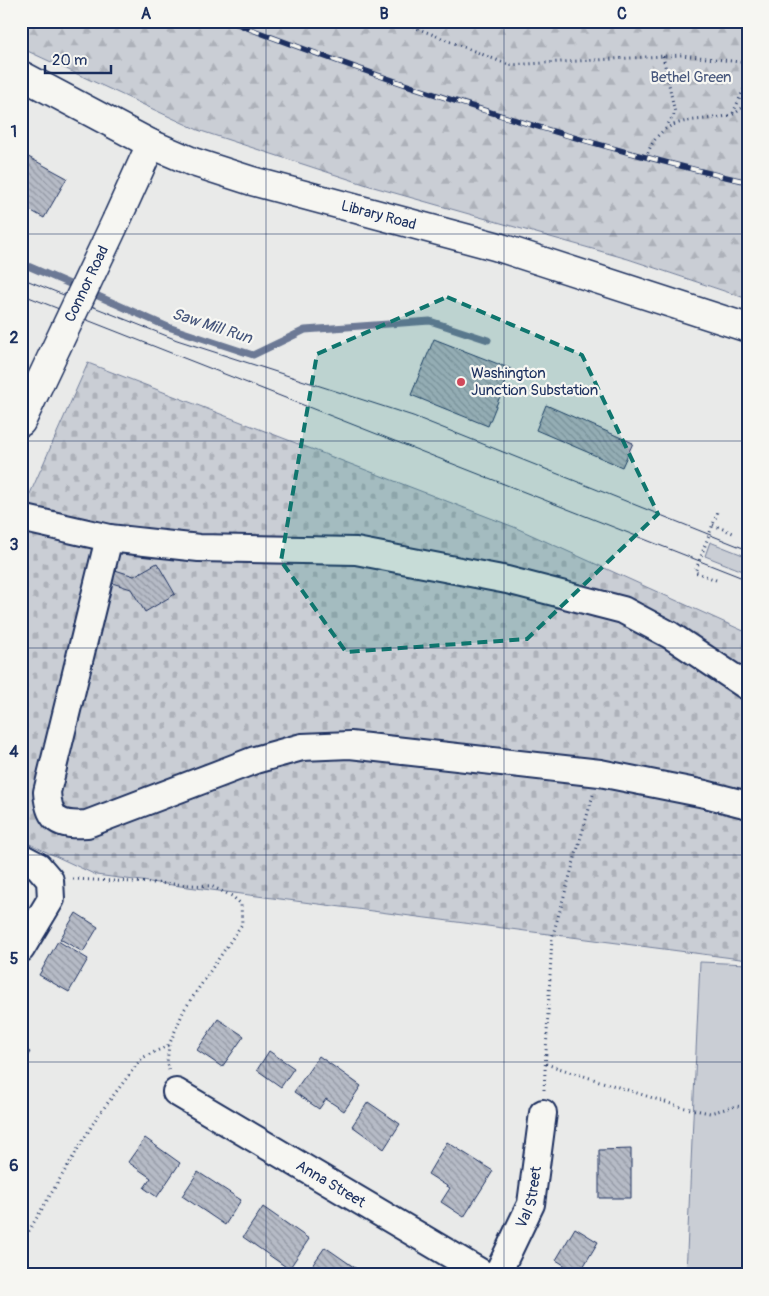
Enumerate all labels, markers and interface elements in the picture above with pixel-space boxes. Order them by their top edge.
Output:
text: A [141,4,152,24]
text: B [379,4,389,24]
text: C [617,4,627,24]
scale bar [45,42,111,74]
text: 20 m [52,51,87,70]
park label: Bethel Green [650,68,732,87]
text: 1 [11,122,17,142]
street label: Library Road [339,196,418,234]
street label: Connor Road [60,242,113,325]
water label: Saw Mill Run [170,304,255,349]
text: 2 [10,328,19,348]
place label: Washington Junction Substation [471,364,598,400]
marker: Washington Junction Substation [455,376,467,388]
text: 3 [10,535,19,555]
text: 4 [9,742,19,762]
text: 5 [10,949,19,969]
text: 6 [9,1156,19,1176]
street label: Anna Street [293,1156,370,1212]
street label: Val Street [511,1164,546,1231]

